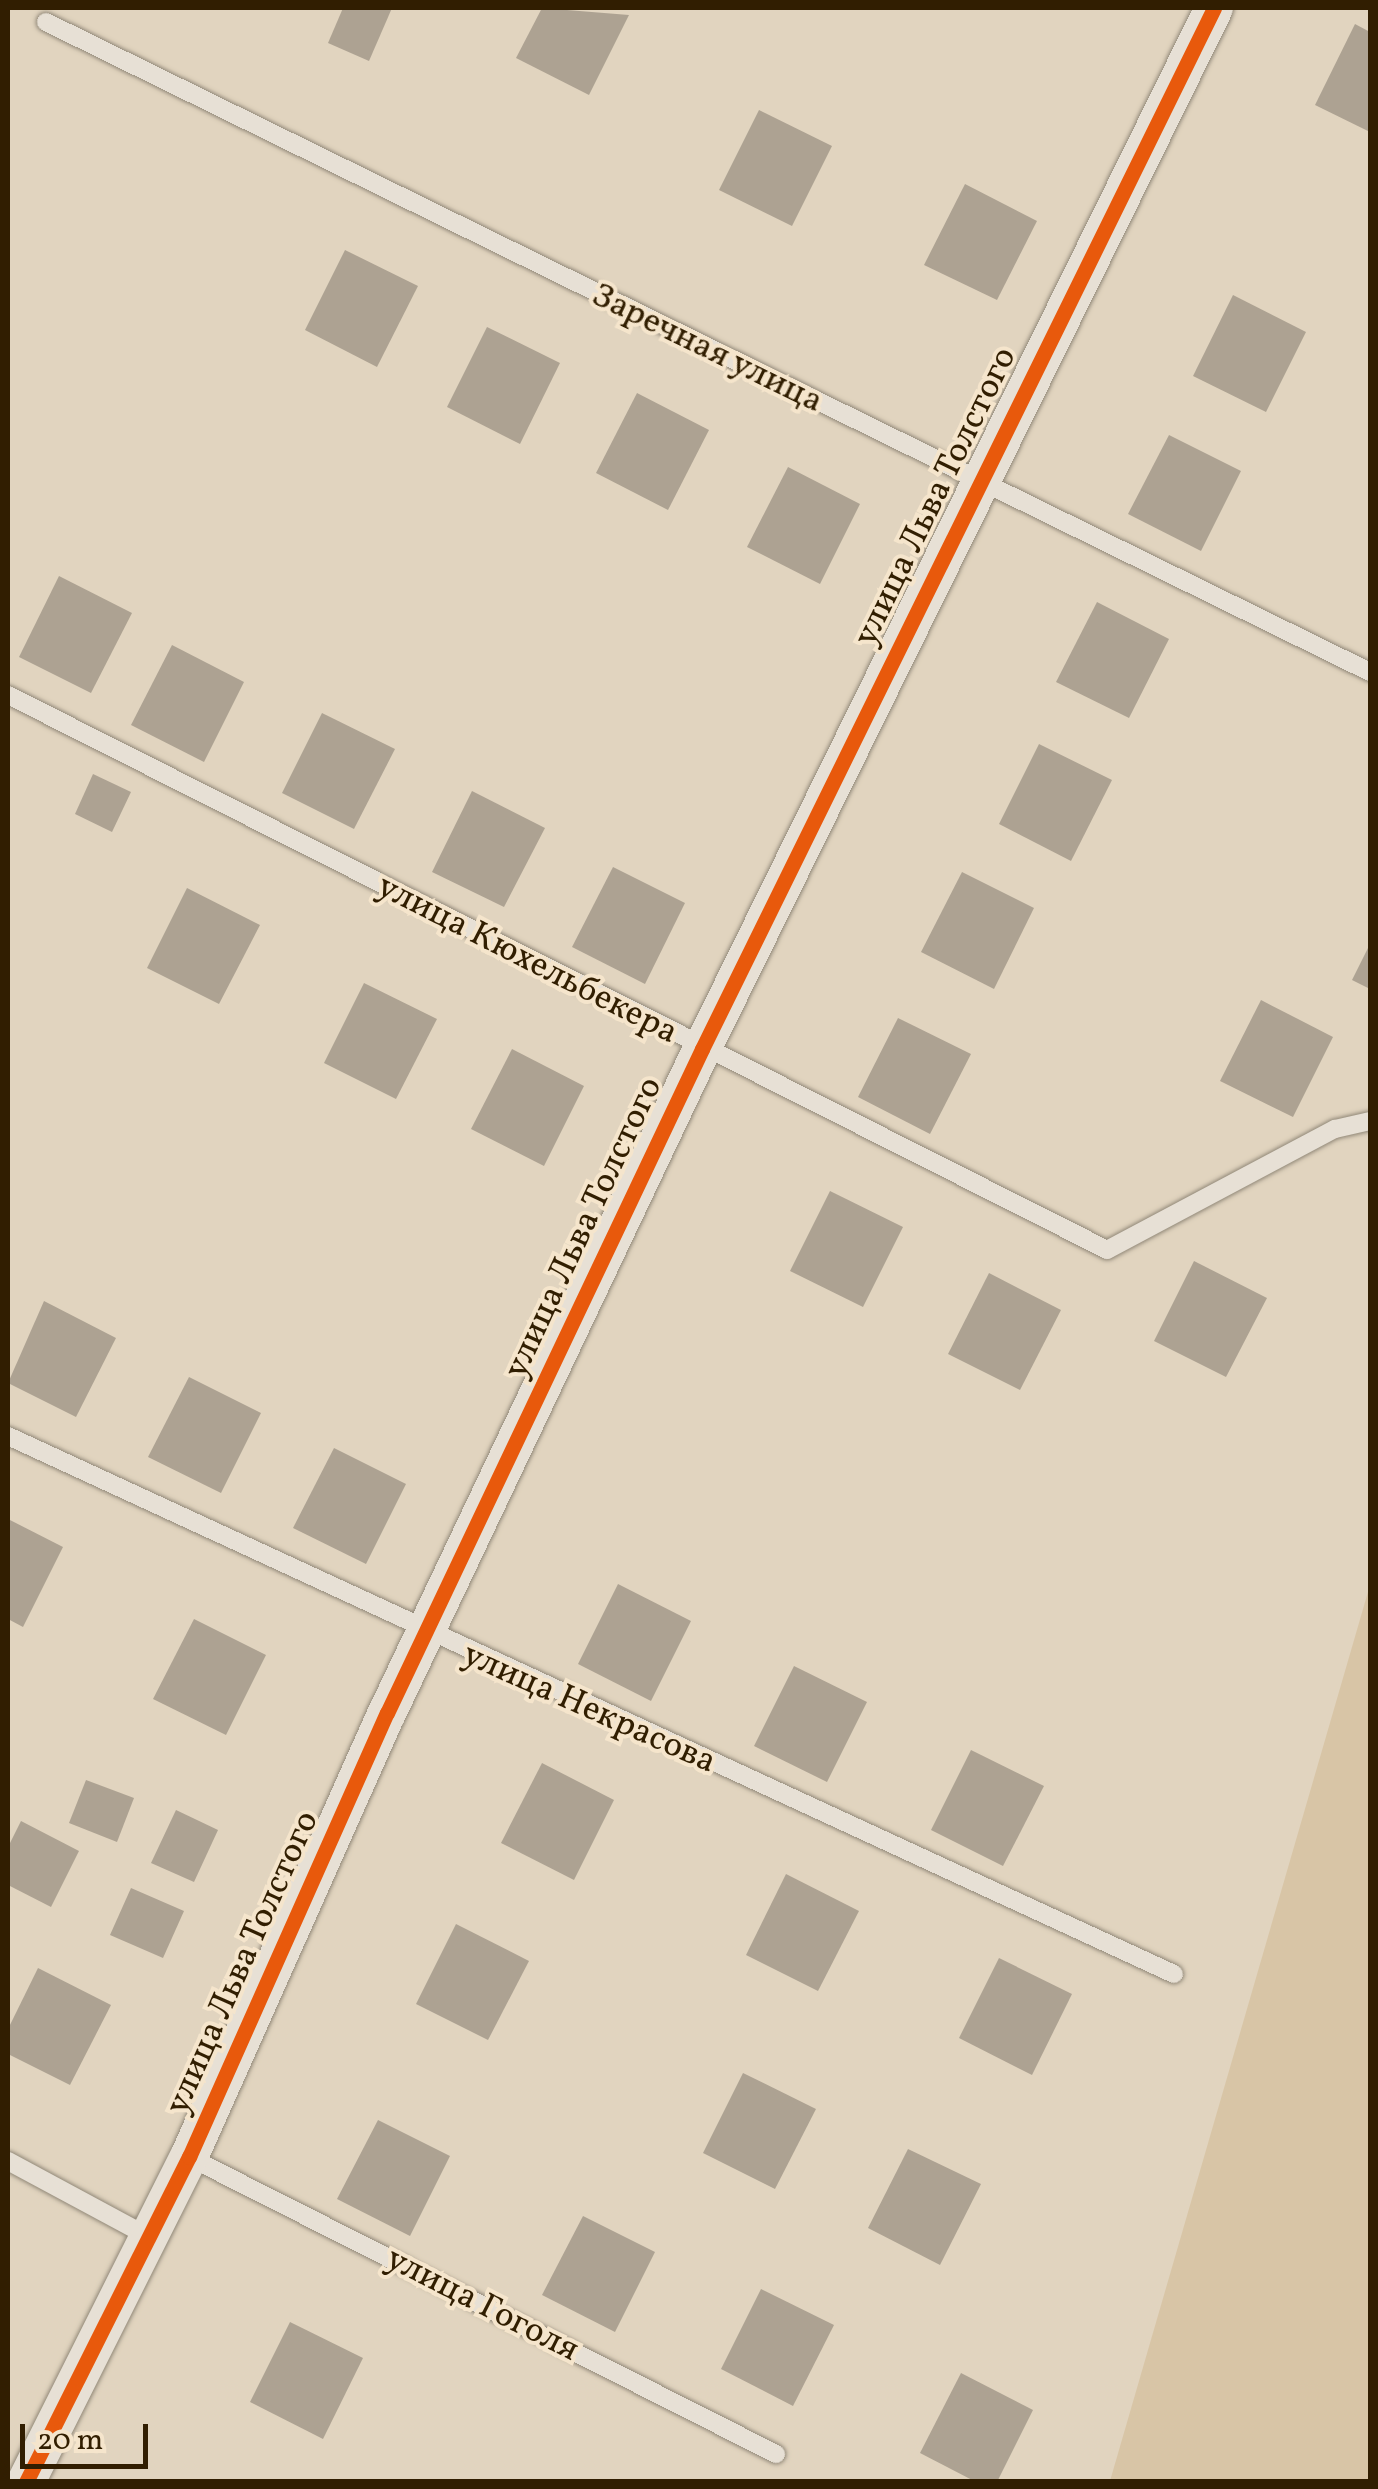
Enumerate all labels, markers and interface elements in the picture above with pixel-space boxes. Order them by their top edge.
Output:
street label: Заречная улица [584,275,830,423]
street label: улица Льва Толстого [845,340,1027,654]
street label: улица Кюхельбекера [369,866,685,1054]
street label: улица Льва Толстого [496,1070,672,1386]
street label: улица Некрасова [456,1634,722,1784]
street label: улица Льва Толстого [157,1804,329,2122]
street label: улица Гоголя [378,2238,586,2372]
scale bar [25,2404,152,2466]
text: 20 m [37,2420,103,2462]

